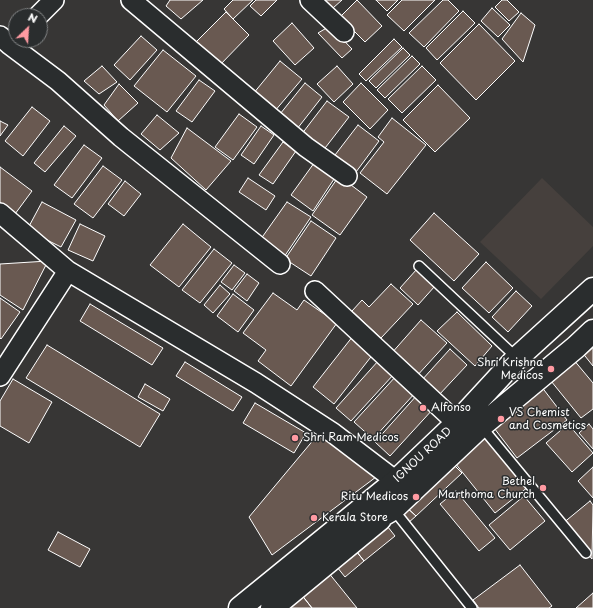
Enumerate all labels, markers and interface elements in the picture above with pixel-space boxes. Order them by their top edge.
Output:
north arrow [8,8,48,48]
text: N [25,8,40,27]
place label: Shri Krishna Medicos [477,356,543,382]
marker: Shri Krishna Medicos [546,364,556,374]
place label: Alfonso [431,401,471,415]
marker: Alfonso [418,403,428,413]
place label: VS Chemist and Cosmetics [509,406,586,432]
marker: VS Chemist and Cosmetics [496,414,506,424]
street label: IGNOU ROAD [391,425,455,485]
place label: Shri Ram Medicos [303,431,399,445]
marker: Shri Ram Medicos [290,433,300,443]
place label: Bethel Marthoma Church [438,475,535,501]
marker: Bethel Marthoma Church [538,483,548,493]
place label: Ritu Medicos [341,490,408,504]
marker: Ritu Medicos [411,492,421,502]
place label: Kerala Store [322,511,388,525]
marker: Kerala Store [309,513,319,523]

